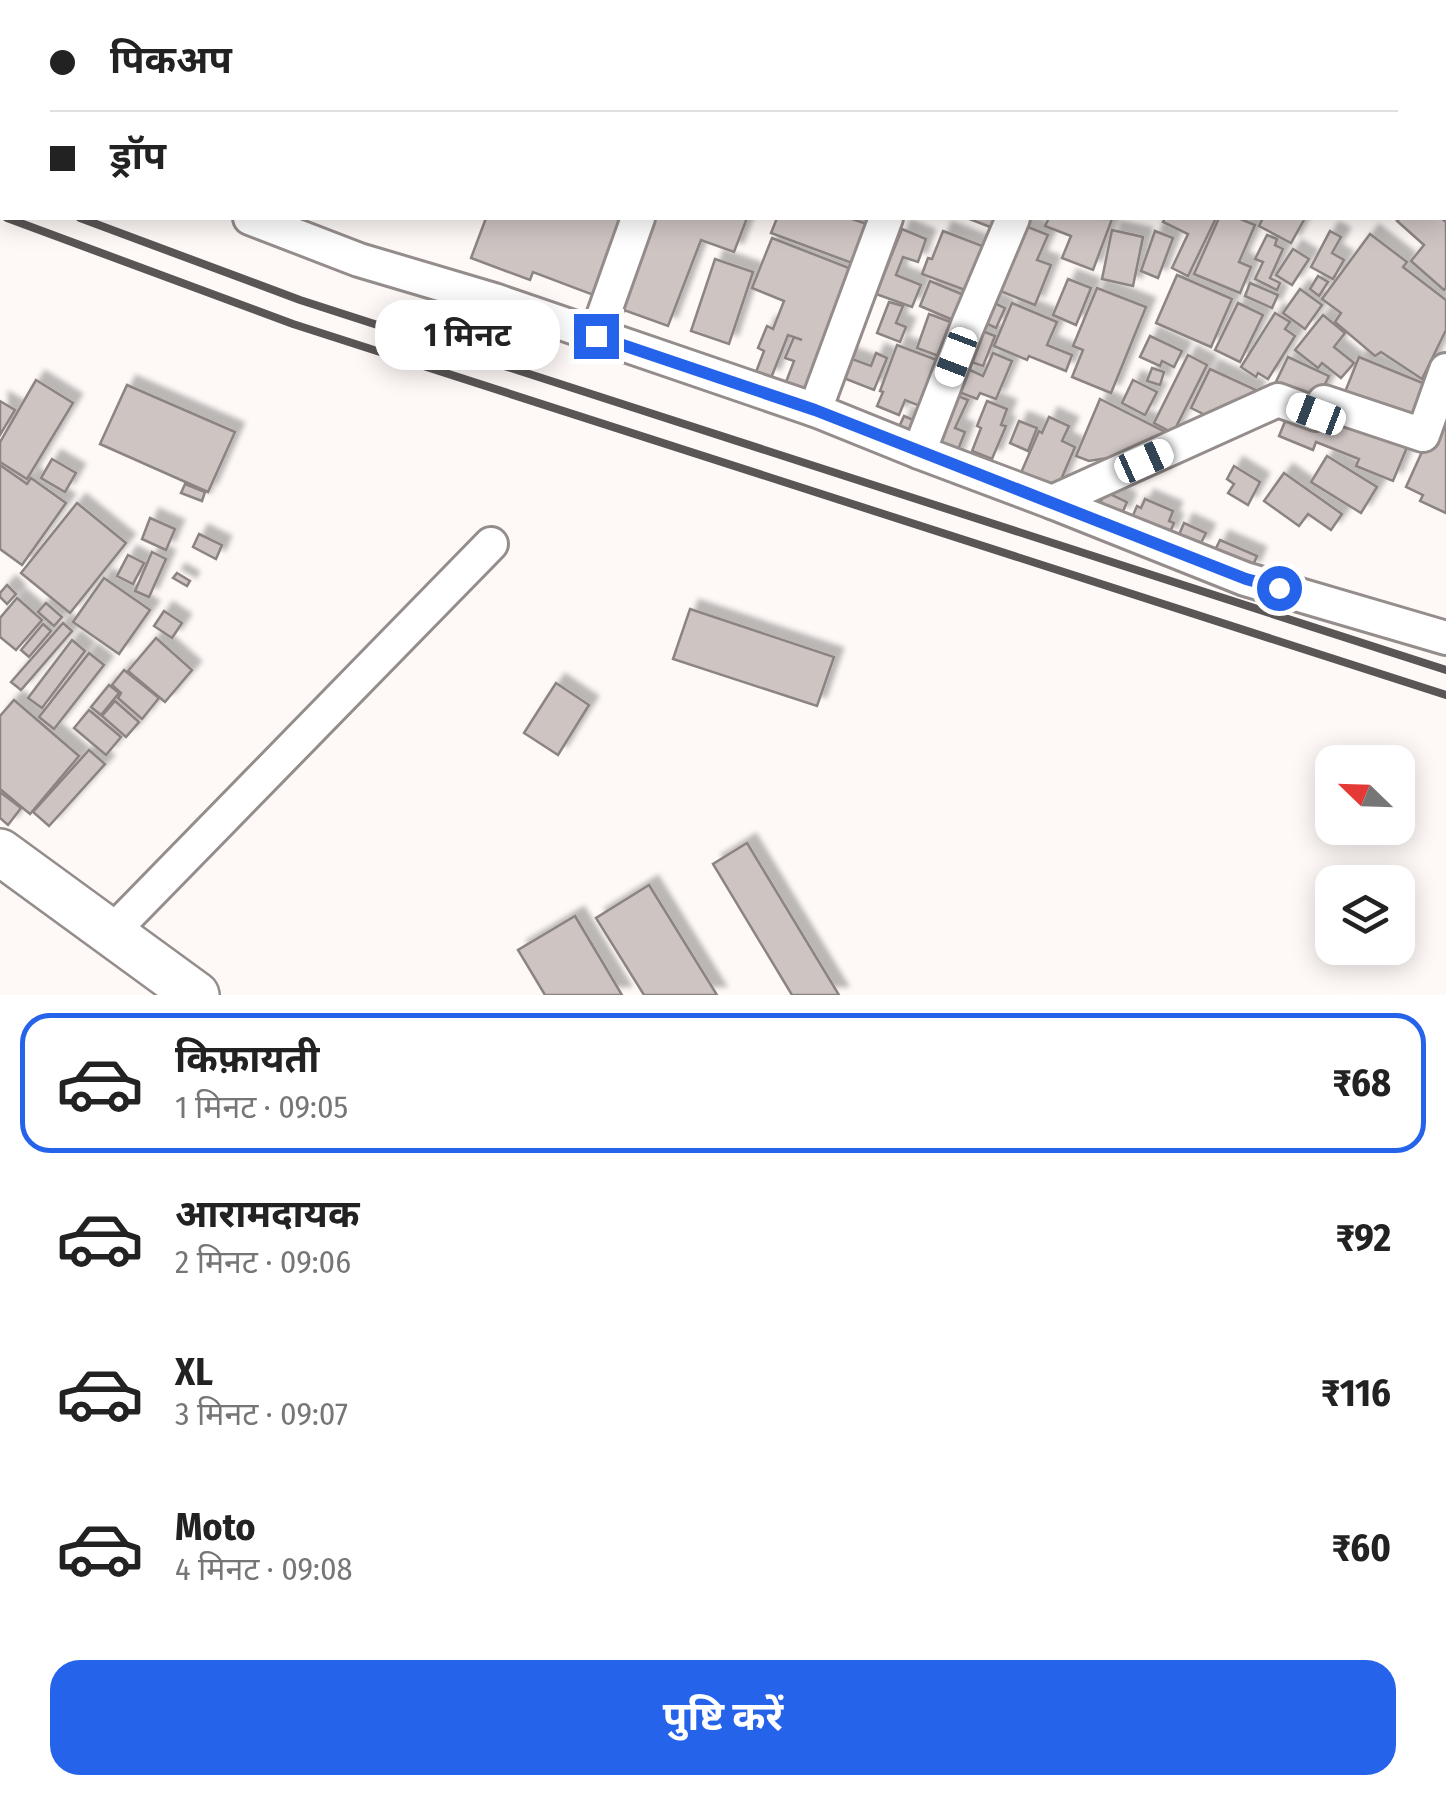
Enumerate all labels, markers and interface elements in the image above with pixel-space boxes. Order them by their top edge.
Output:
text: पिकअप [110,37,232,83]
text: ड्रॉप [110,133,166,179]
callout: 1 मिनट [376,301,561,371]
route end [574,314,619,359]
text: 1 मिनट [424,316,511,354]
car [931,324,981,390]
car [1283,389,1349,439]
car [1110,435,1178,487]
route start [1257,566,1302,611]
north arrow [1315,745,1415,845]
map controls [1315,745,1415,965]
button: layers [1315,865,1415,965]
text: किफ़ायती [175,1036,319,1082]
icon: car [55,1038,145,1128]
text: ₹68 [1332,1060,1391,1106]
text: 1 मिनट · 09:05 [175,1088,348,1126]
text: आरामदायक [175,1191,359,1237]
icon: car [55,1193,145,1283]
text: ₹92 [1336,1215,1391,1261]
text: 2 मिनट · 09:06 [175,1243,351,1281]
icon: car [55,1348,145,1438]
text: XL [175,1349,213,1395]
text: ₹116 [1321,1370,1391,1416]
text: 3 मिनट · 09:07 [175,1395,348,1433]
icon: car [55,1503,145,1593]
text: Moto [175,1504,256,1550]
text: ₹60 [1332,1525,1391,1571]
text: 4 मिनट · 09:08 [175,1550,353,1588]
button: पुष्टि करें [50,1660,1396,1775]

